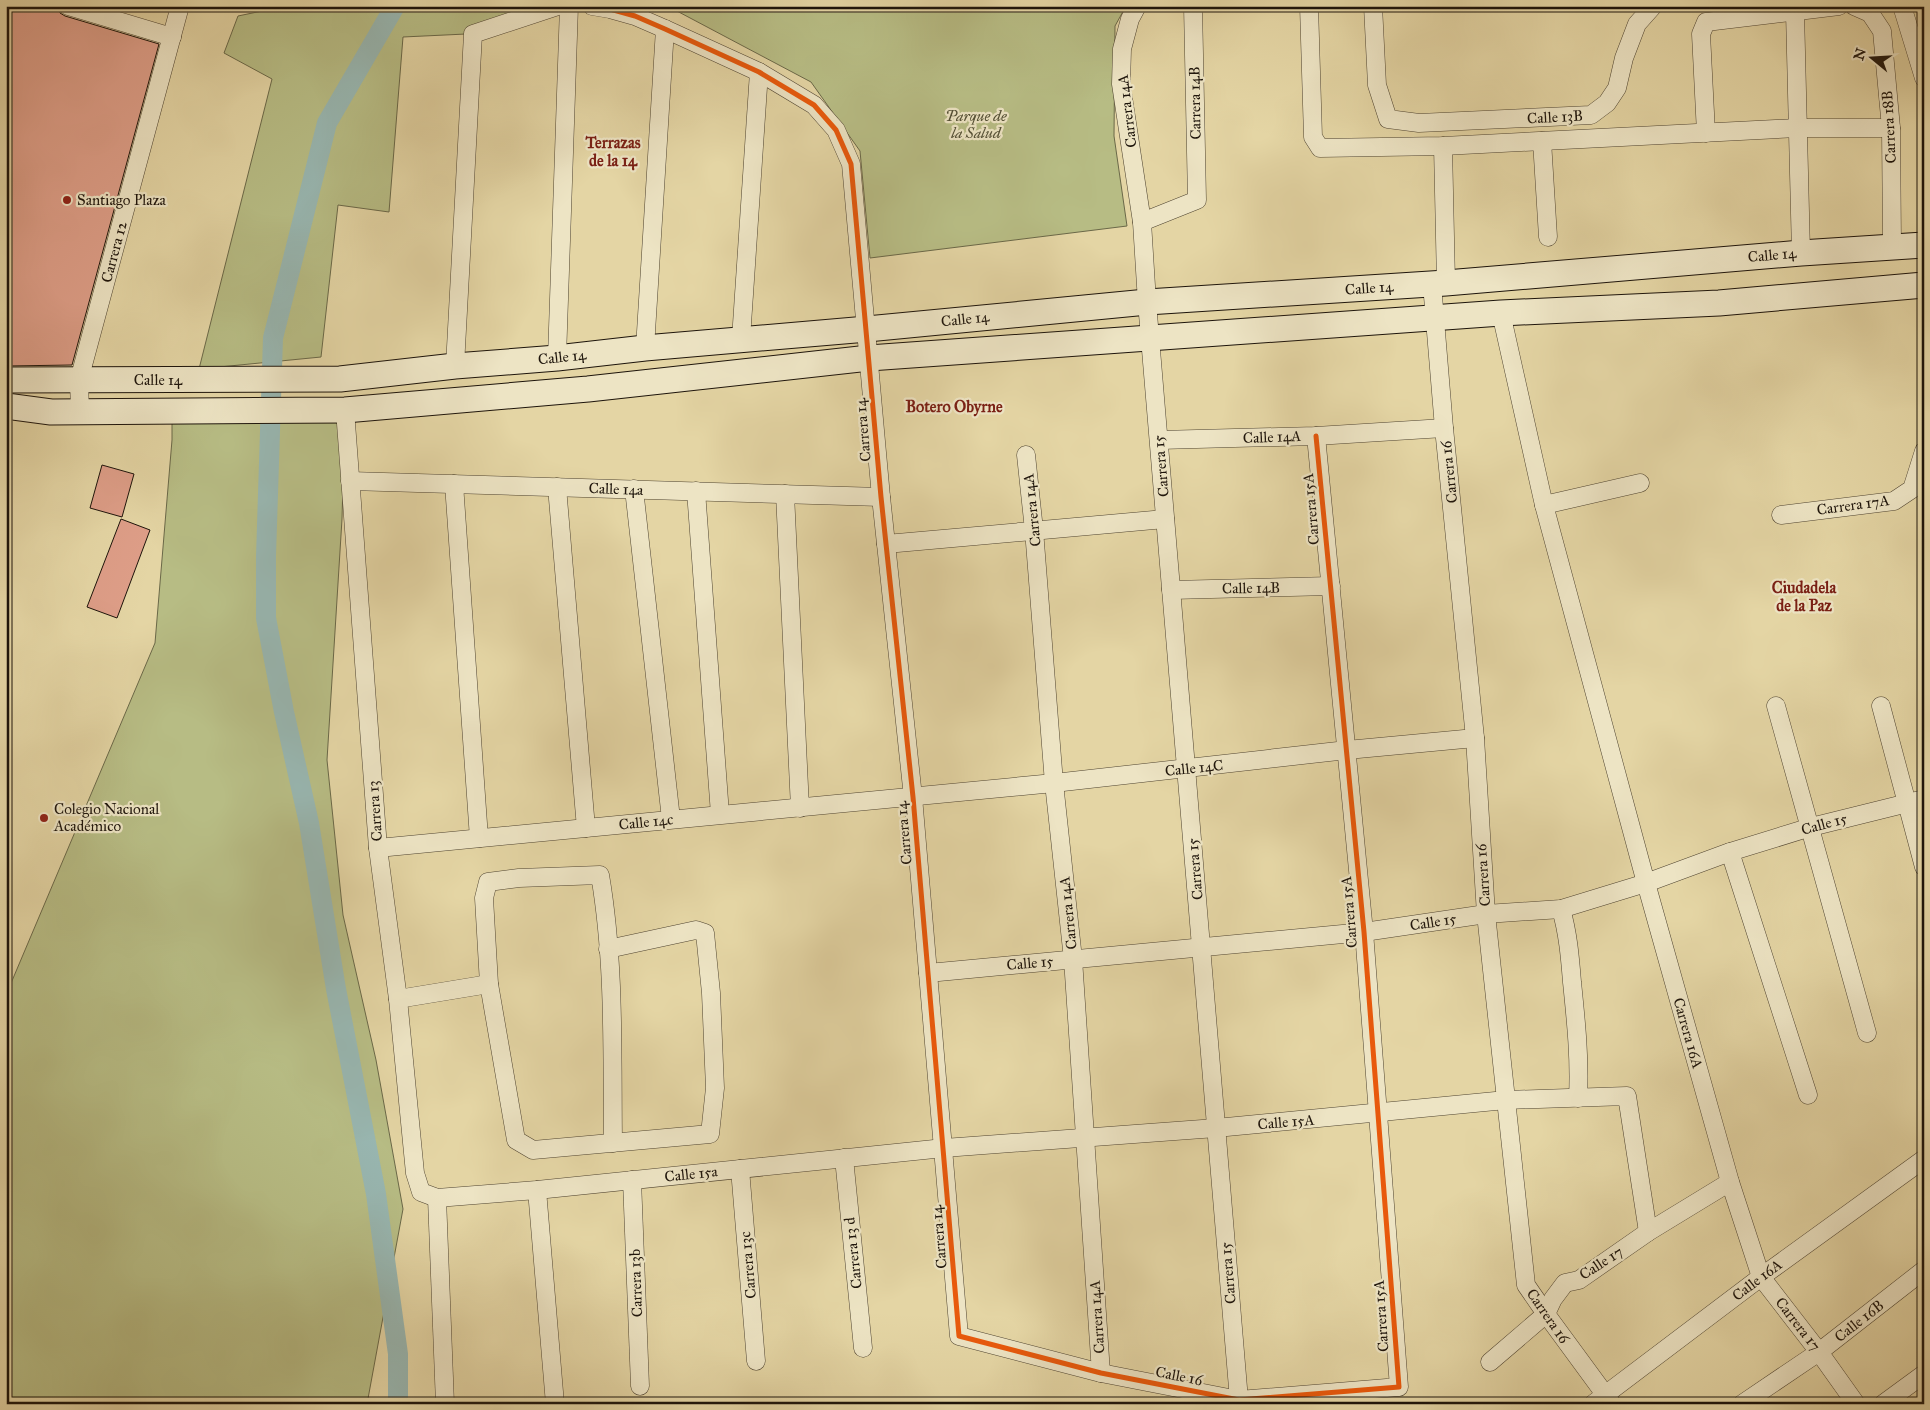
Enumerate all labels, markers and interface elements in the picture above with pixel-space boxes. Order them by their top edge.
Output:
north arrow [1848,32,1898,82]
text: N [1850,46,1870,62]
street label: Carrera 14B [1185,66,1205,140]
street label: Carrera 14A [1114,73,1140,149]
street label: Carrera 18B [1878,90,1900,164]
park label: Parque de la Salud [945,107,1007,142]
street label: Calle 13B [1527,107,1583,127]
district label: Terrazas de la 14 [584,133,641,171]
place label: Santiago Plaza [77,191,167,209]
marker: Santiago Plaza [61,194,73,206]
street label: Carrera 12 [97,219,131,284]
street label: Calle 14 [1747,244,1798,266]
street label: Calle 14 [1344,277,1394,299]
street label: Calle 14 [940,307,991,330]
street label: Calle 14 [537,345,588,368]
street label: Calle 14 [134,371,183,389]
street label: Carrera 14 [851,397,875,462]
district label: Botero Obyrne [905,397,1003,417]
street label: Calle 14A [1242,427,1302,447]
street label: Carrera 15 [1149,434,1173,498]
street label: Carrera 16 [1437,439,1461,504]
street label: Carrera 14A [1019,472,1045,548]
street label: Carrera 15A [1299,472,1323,546]
street label: Calle 14a [588,479,644,499]
street label: Carrera 17A [1816,491,1890,519]
street label: Calle 14B [1222,578,1280,598]
district label: Ciudadela de la Paz [1772,578,1837,615]
street label: Calle 14C [1164,756,1224,780]
street label: Carrera 13 [364,780,386,842]
place label: Colegio Nacional Académico [53,800,160,835]
street label: Carrera 14 [892,800,916,865]
street label: Calle 15 [1799,809,1849,839]
street label: Calle 14c [618,810,674,834]
marker: Colegio Nacional Académico [38,812,50,824]
street label: Carrera 15 [1183,837,1207,901]
street label: Carrera 16 [1472,842,1494,907]
street label: Carrera 14A [1055,875,1081,951]
street label: Carrera 15A [1337,875,1361,949]
street label: Calle 15 [1408,909,1458,935]
street label: Calle 15 [1006,952,1054,974]
street label: Carrera 16A [1669,996,1707,1070]
street label: Calle 15A [1257,1111,1315,1133]
street label: Calle 15a [664,1162,719,1186]
street label: Carrera 14 [927,1204,951,1269]
street label: Carrera 13 d [840,1216,866,1290]
street label: Carrera 13c [736,1231,760,1299]
street label: Carrera 15 [1216,1241,1240,1305]
street label: Calle 17 [1576,1242,1626,1284]
street label: Carrera 13b [626,1249,646,1317]
street label: Calle 16A [1729,1255,1785,1305]
street label: Carrera 15A [1370,1279,1392,1353]
street label: Carrera 14A [1085,1280,1109,1354]
street label: Carrera 16 [1523,1285,1574,1348]
street label: Carrera 17 [1771,1294,1825,1354]
street label: Calle 16B [1831,1296,1887,1346]
street label: Calle 16 [1154,1363,1205,1390]

